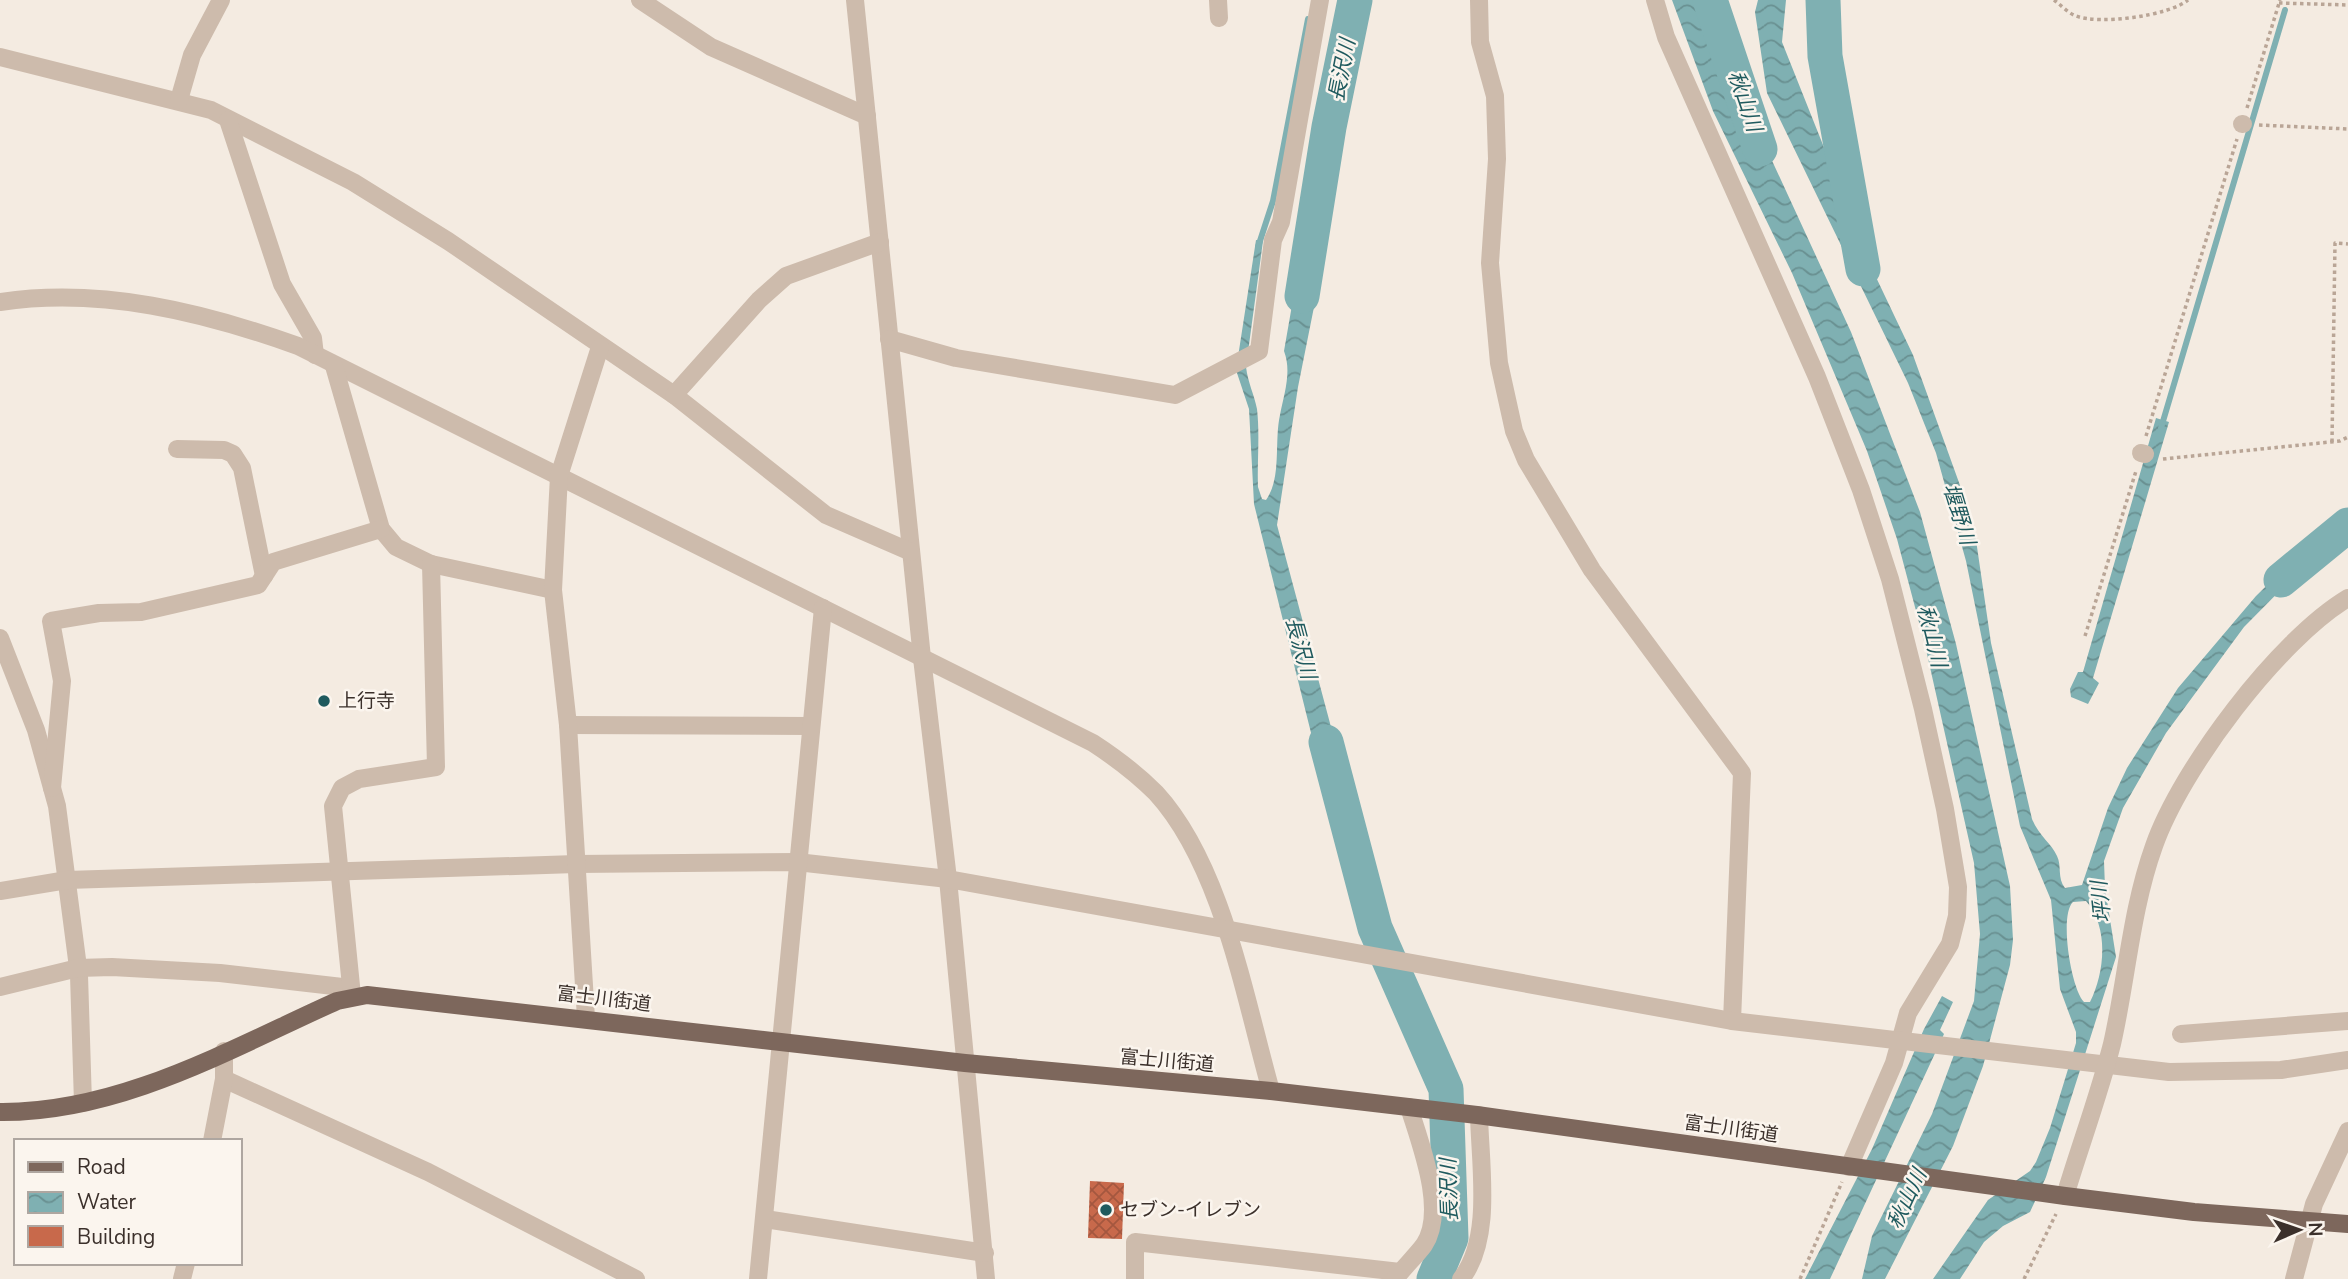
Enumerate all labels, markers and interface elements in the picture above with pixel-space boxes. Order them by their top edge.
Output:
water label: 長沢川 [1322,34,1362,104]
water label: 秋山川 [1722,67,1769,137]
water label: 堰野川 [1936,480,1982,550]
water label: 秋山川 [1911,602,1954,672]
water label: 長沢川 [1279,614,1323,684]
place label: 上行寺 [338,688,395,714]
marker: 上行寺 [316,693,332,709]
water label: 坪川 [2085,878,2117,924]
street label: 富士川街道 [555,980,653,1018]
street label: 富士川街道 [1119,1044,1215,1078]
street label: 富士川街道 [1682,1110,1780,1148]
legend [14,1139,242,1265]
text: Road [77,1153,126,1181]
water label: 長沢川 [1434,1156,1464,1222]
water label: 秋山川 [1881,1163,1934,1233]
text: Water [77,1188,136,1216]
north arrow [2264,1195,2334,1265]
place label: セブン-イレブン [1120,1197,1261,1223]
marker: セブン-イレブン [1098,1202,1114,1218]
text: N [2302,1222,2328,1237]
text: Building [77,1223,155,1251]

